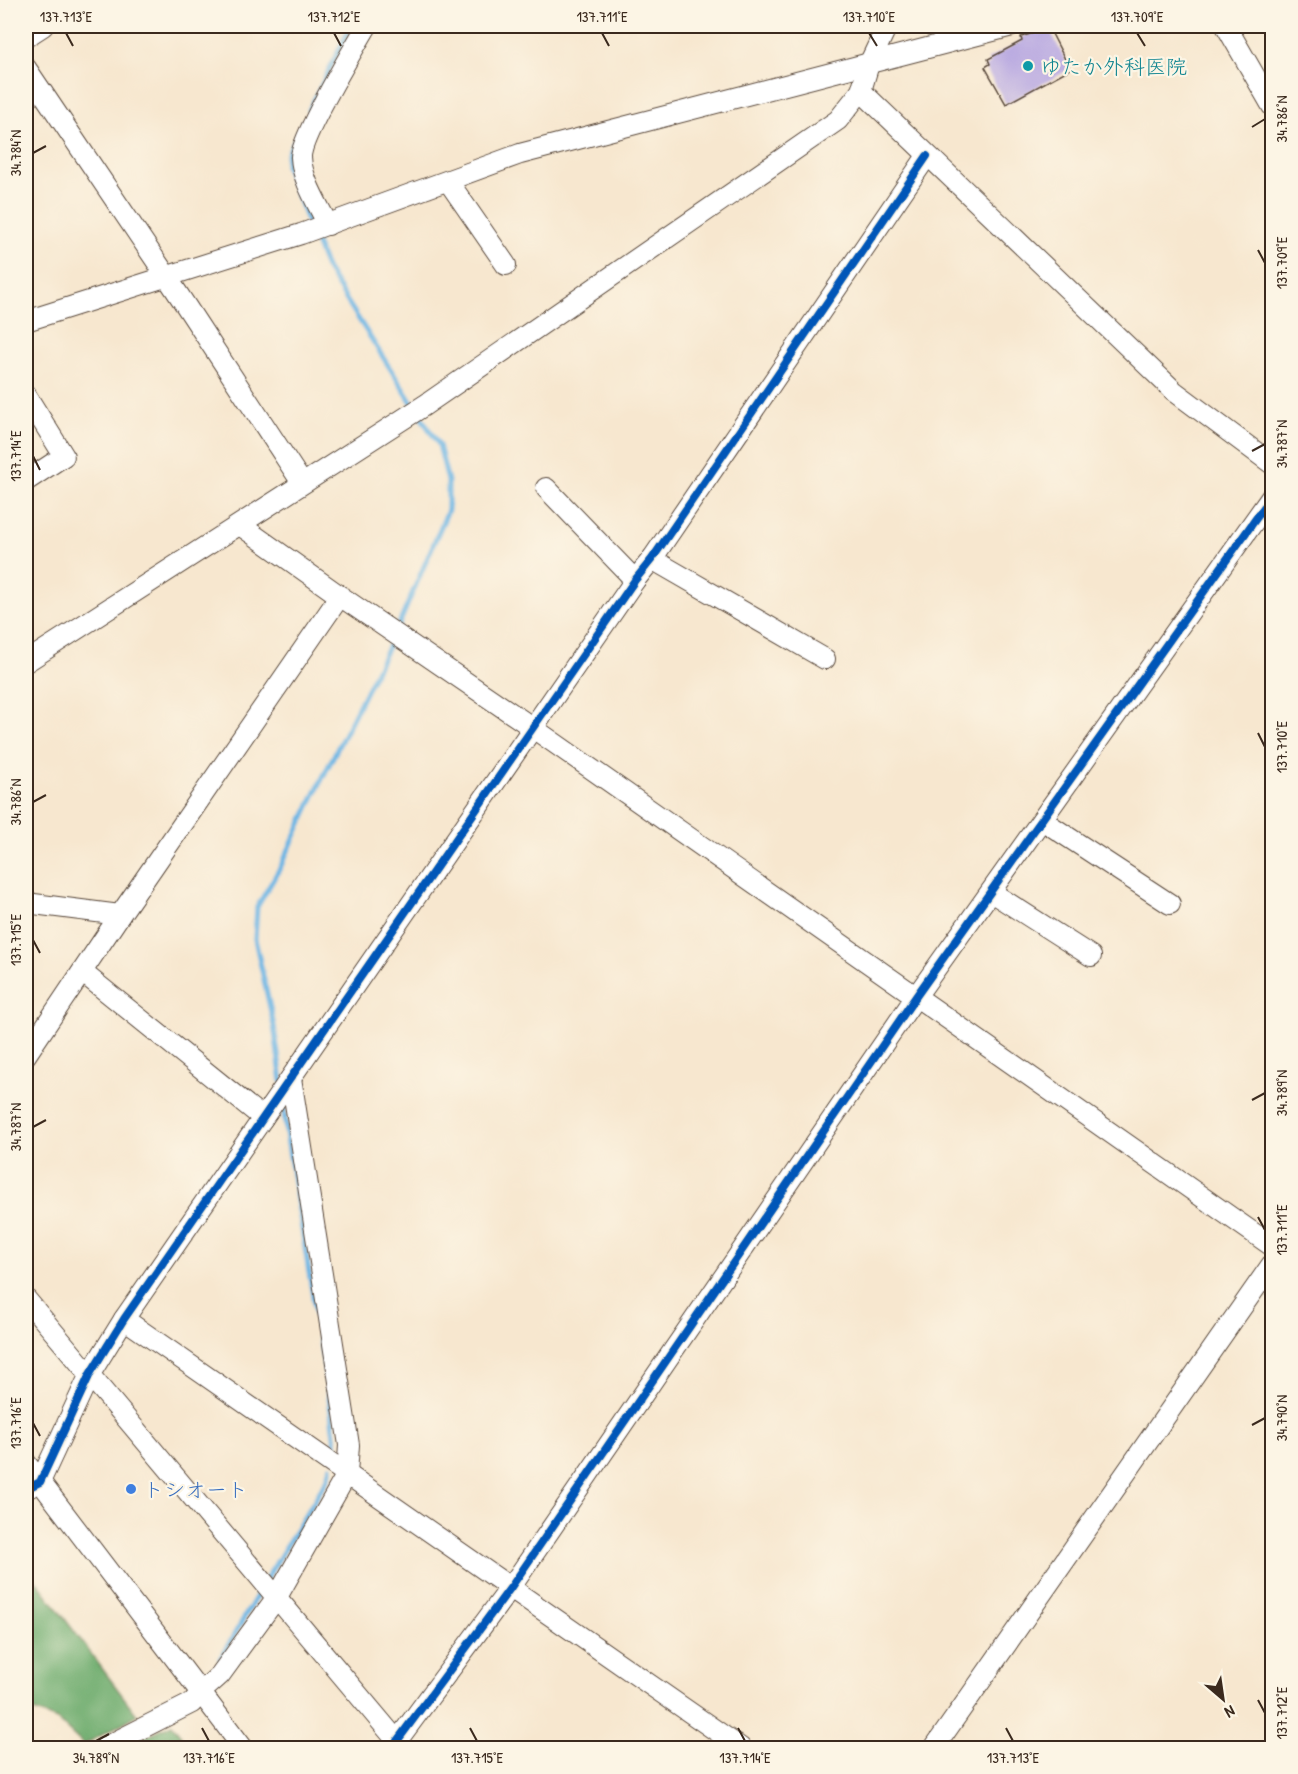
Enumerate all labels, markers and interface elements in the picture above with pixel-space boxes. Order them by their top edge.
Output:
text: 137.713°E [40,6,93,27]
text: 137.712°E [308,6,361,27]
text: 137.711°E [576,6,628,27]
text: 137.710°E [843,6,896,27]
text: 137.709°E [1111,6,1164,27]
place label: ゆたか外科医院 [1040,52,1187,81]
marker: ゆたか外科医院 [1021,59,1035,73]
text: 34.786°N [1271,96,1292,142]
text: 34.784°N [5,130,26,176]
text: 137.709°E [1271,236,1292,289]
text: 34.787°N [1271,420,1292,468]
text: 137.714°E [5,430,26,482]
text: 137.710°E [1271,720,1292,773]
text: 34.786°N [5,779,26,825]
text: 137.715°E [5,914,26,966]
text: 34.789°N [1271,1070,1292,1116]
text: 34.787°N [5,1103,26,1151]
text: 137.711°E [1271,1204,1292,1256]
text: 34.790°N [1271,1395,1292,1441]
text: 137.716°E [5,1397,26,1449]
place label: トシオート [143,1475,248,1504]
marker: トシオート [124,1482,138,1496]
north arrow [1193,1669,1253,1729]
text: 137.712°E [1271,1686,1292,1739]
text: N [1221,1700,1239,1724]
text: 34.789°N [73,1747,119,1768]
text: 137.716°E [183,1747,235,1768]
text: 137.715°E [451,1747,503,1768]
text: 137.714°E [719,1747,771,1768]
text: 137.713°E [987,1747,1040,1768]

